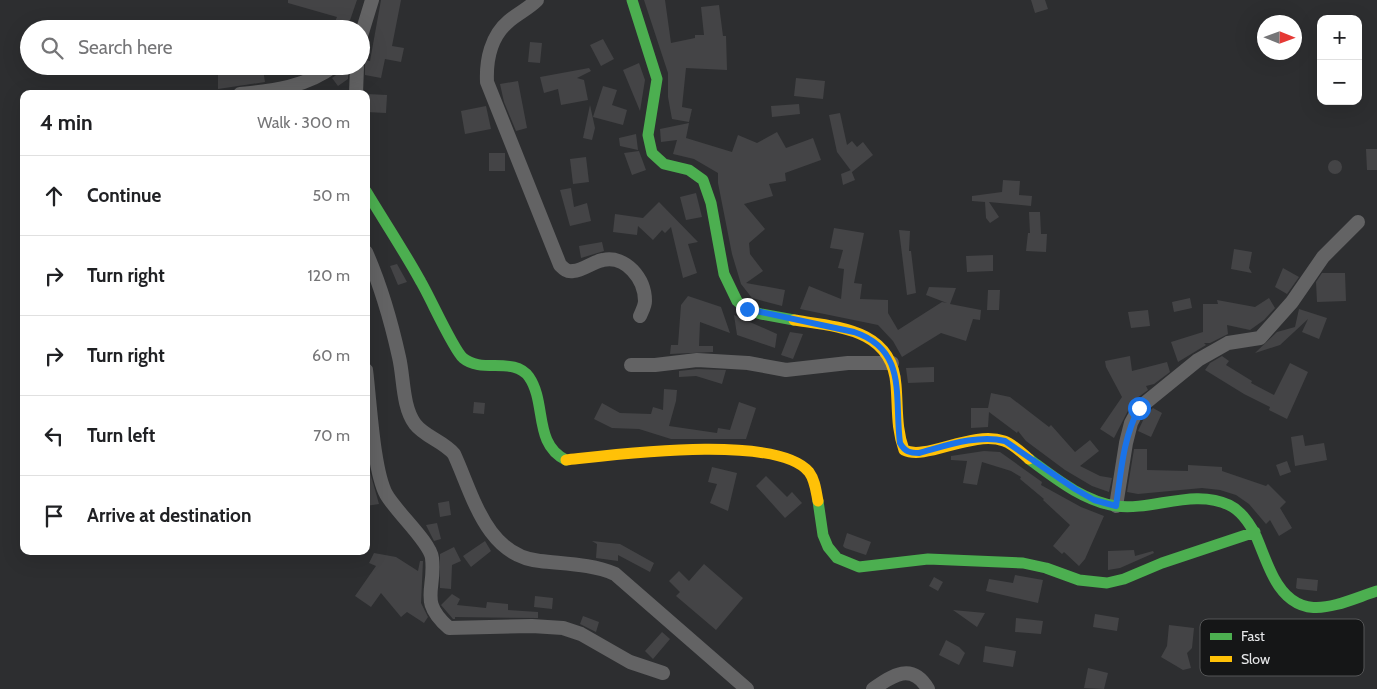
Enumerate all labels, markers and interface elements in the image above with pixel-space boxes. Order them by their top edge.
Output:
north arrow [1257,15,1302,60]
map controls [1317,15,1362,105]
button: + [1317,15,1362,60]
search box [20,20,370,75]
icon: search [38,34,66,62]
text: Search here [78,36,172,59]
button: − [1317,60,1362,105]
text: 4 min [40,110,93,135]
text: Walk · 300 m [257,113,350,132]
icon: ahead [40,182,68,210]
text: Continue [87,184,161,207]
text: 50 m [313,186,350,205]
icon: right [40,262,68,290]
text: Turn right [87,264,165,287]
text: 120 m [308,266,350,285]
route end [736,298,759,321]
icon: right [40,342,68,370]
text: Turn right [87,344,165,367]
text: 60 m [312,346,350,365]
route start [1128,397,1151,420]
icon: left [40,422,68,450]
text: Turn left [87,424,155,447]
text: 70 m [313,426,350,445]
icon: arrive [40,502,68,530]
text: Arrive at destination [87,504,251,527]
legend [1200,619,1364,676]
text: Fast [1241,627,1265,645]
text: Slow [1241,650,1270,668]

